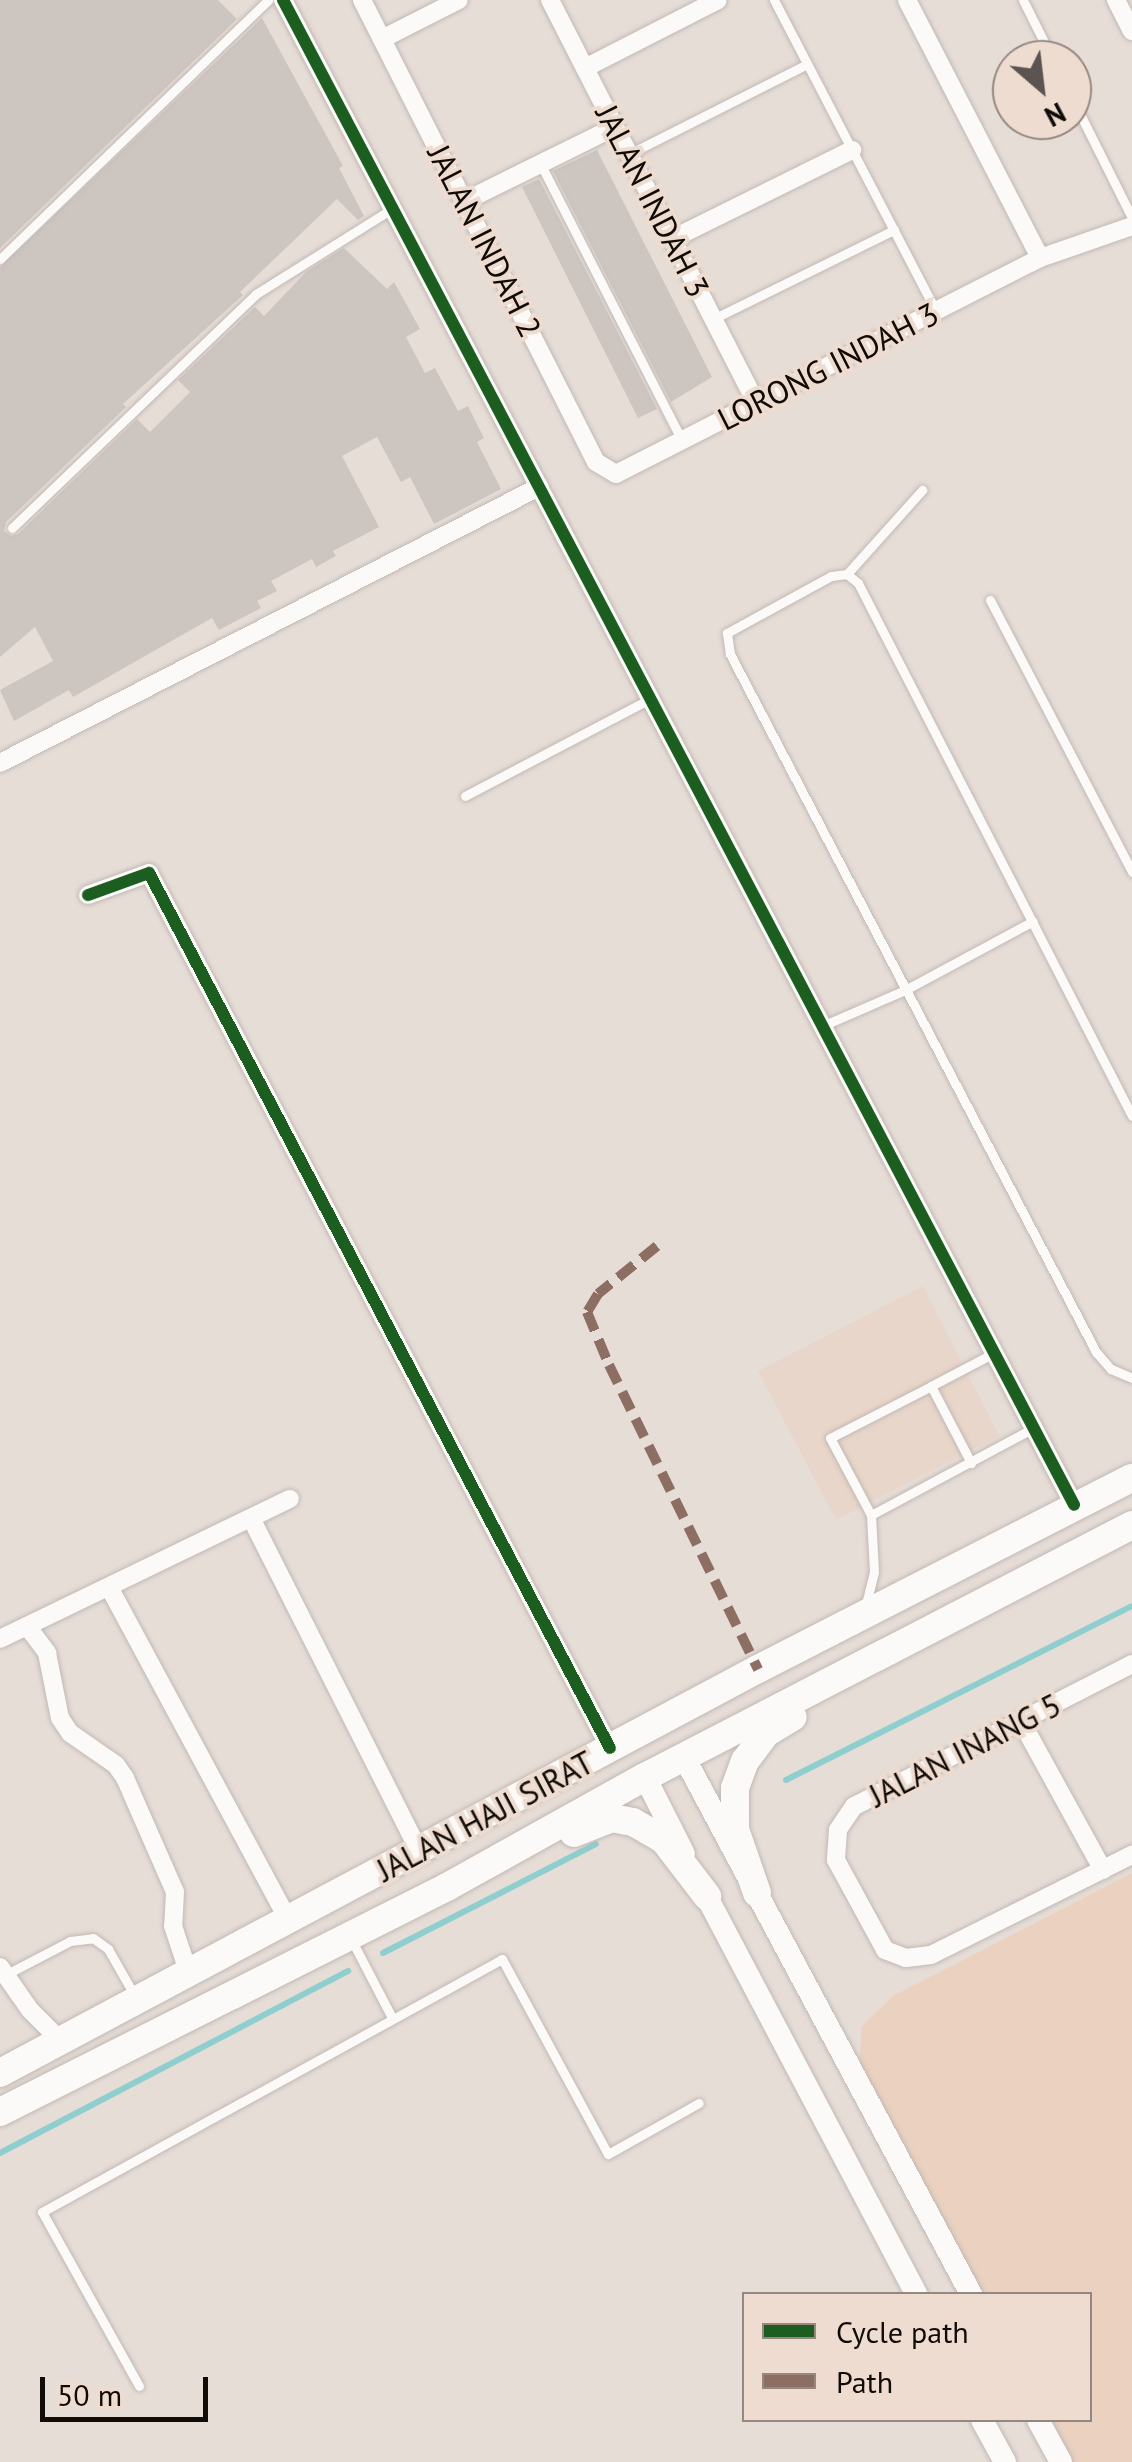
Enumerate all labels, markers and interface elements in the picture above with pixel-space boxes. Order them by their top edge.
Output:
north arrow [992,40,1092,140]
text: N [1039,95,1072,136]
street label: JALAN INDAH 3 [588,98,718,304]
street label: JALAN INDAH 2 [420,138,550,344]
street label: LORONG INDAH 3 [711,294,945,438]
street label: JALAN INANG 5 [863,1685,1067,1815]
street label: JALAN HAJI SIRAT [370,1743,600,1889]
legend [742,2292,1092,2422]
text: Cycle path [836,2312,969,2351]
scale bar [45,2357,212,2419]
text: Path [836,2362,893,2401]
text: 50 m [57,2375,122,2414]

